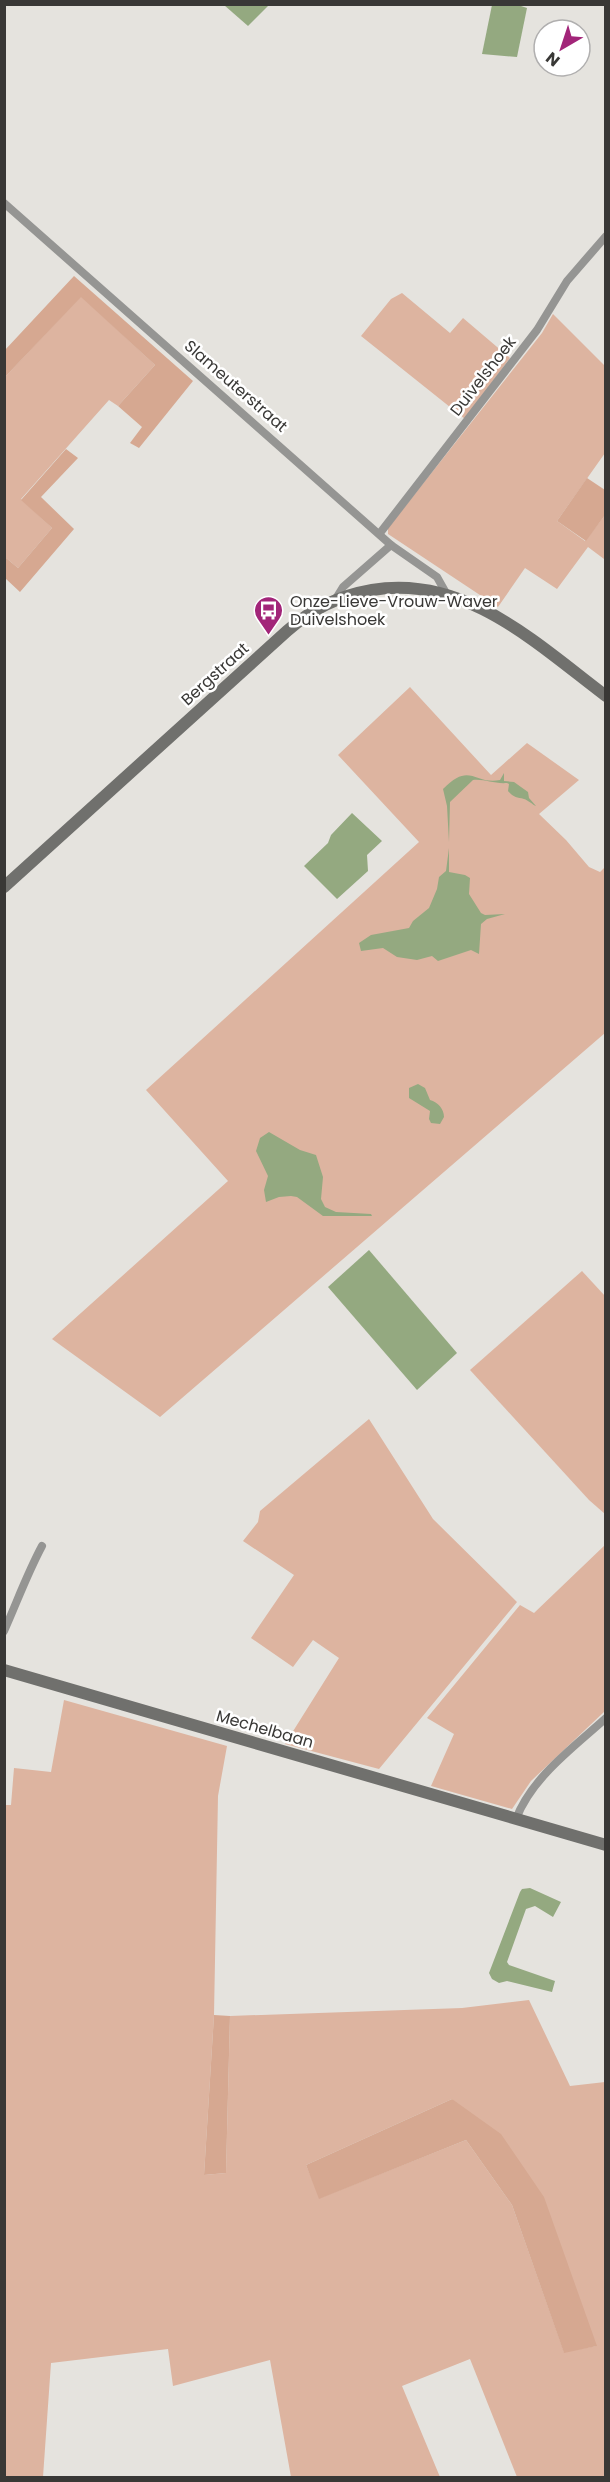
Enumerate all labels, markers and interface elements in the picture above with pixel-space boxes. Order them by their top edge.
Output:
north arrow [532,18,592,78]
text: N [541,47,565,72]
street label: Duivelshoek [445,331,522,421]
street label: Slameuterstraat [179,335,293,437]
place label: Onze-Lieve-Vrouw-Waver Duivelshoek [290,590,498,631]
bus stop icon: Onze-Lieve-Vrouw-Waver Duivelshoek [253,594,285,636]
street label: Bergstraat [176,637,254,711]
street label: Mechelbaan [214,1704,316,1754]

